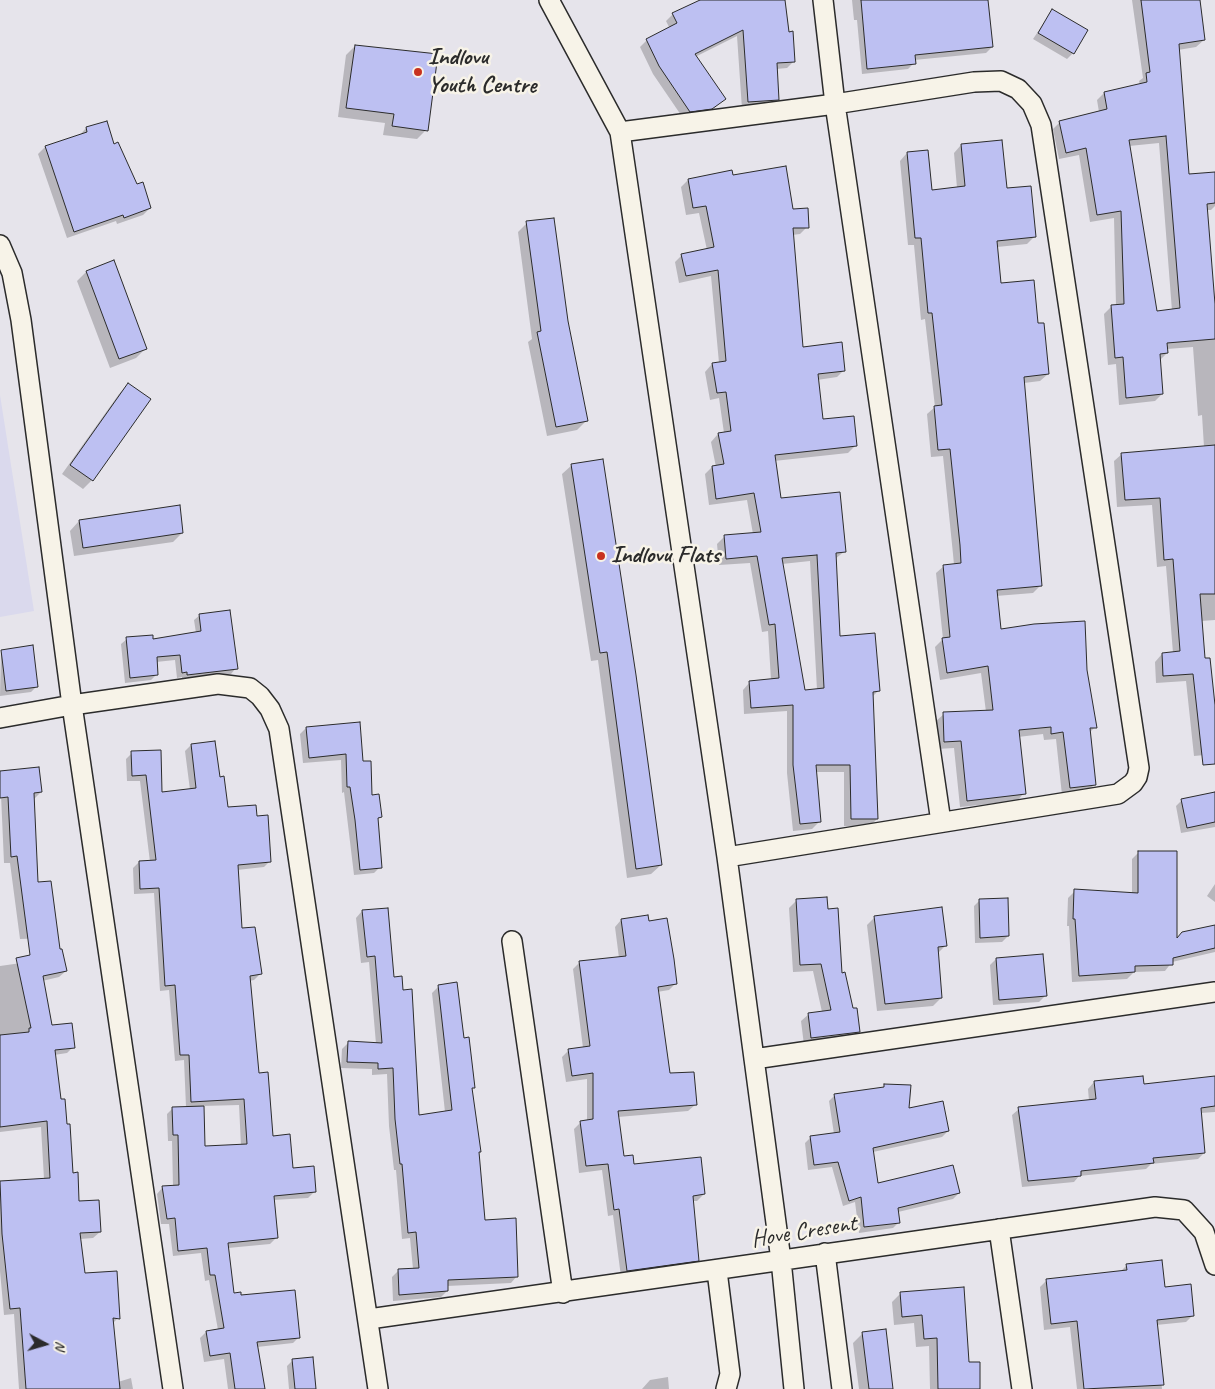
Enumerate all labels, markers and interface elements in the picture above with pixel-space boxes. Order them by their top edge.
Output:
place label: Indlovu Youth Centre [428,44,536,100]
marker: Indlovu Youth Centre [412,66,424,78]
place label: Indlovu Flats [611,542,720,570]
marker: Indlovu Flats [595,550,607,562]
street label: Hove Cresent [749,1209,859,1255]
north arrow [20,1319,70,1369]
text: N [52,1340,69,1351]

